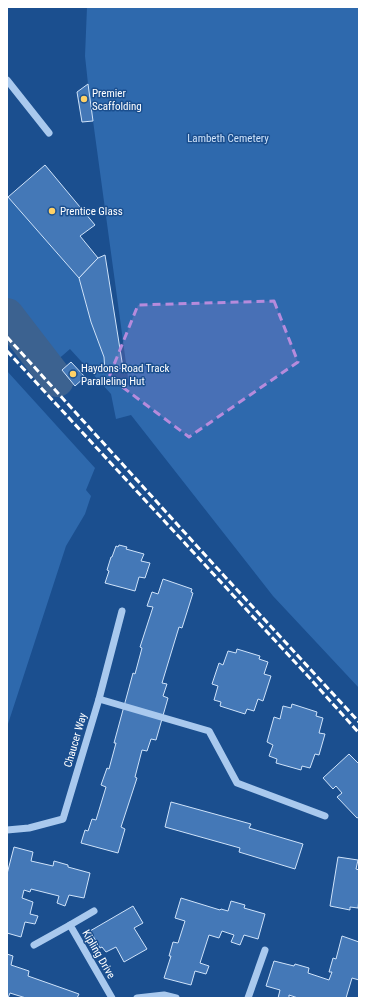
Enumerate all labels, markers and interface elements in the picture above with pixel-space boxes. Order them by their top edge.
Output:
place label: Premier Scaffolding [92,87,142,113]
marker: Premier Scaffolding [79,94,89,104]
park label: Lambeth Cemetery [187,132,269,145]
place label: Prentice Glass [60,205,123,218]
marker: Prentice Glass [47,206,57,216]
place label: Haydons Road Track Paralleling Hut [81,362,170,388]
marker: Haydons Road Track Paralleling Hut [68,369,78,379]
street label: Chaucer Way [61,711,90,769]
street label: Kipling Drive [79,928,118,981]

